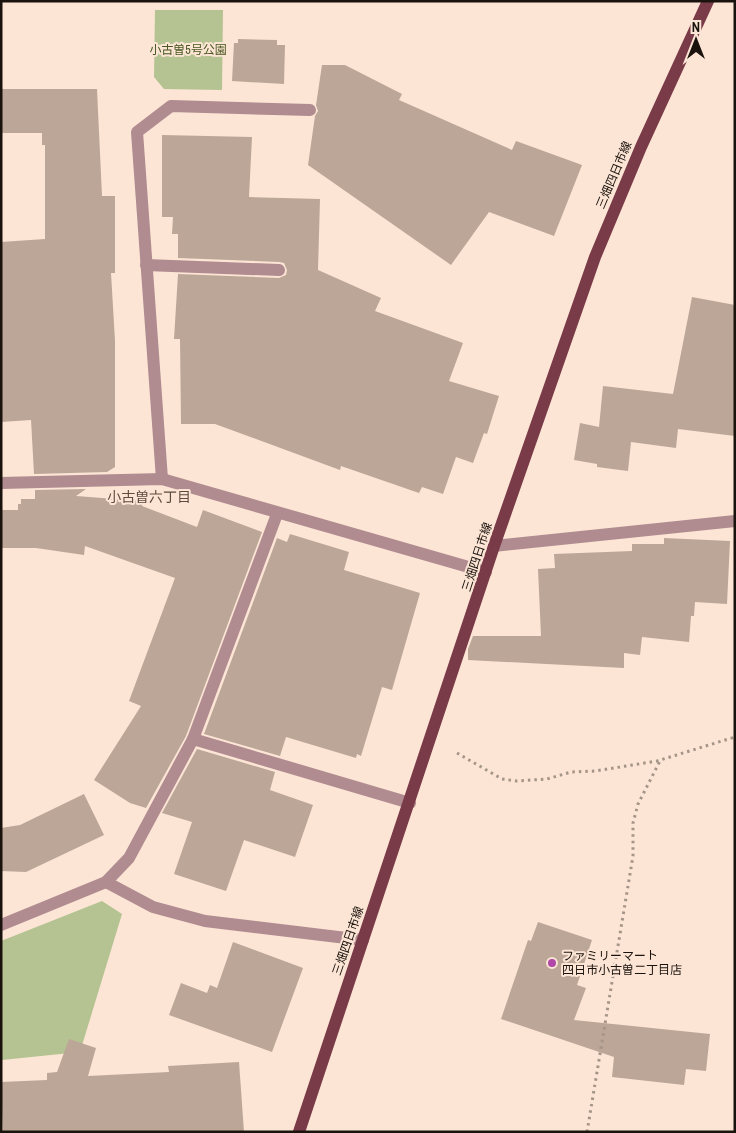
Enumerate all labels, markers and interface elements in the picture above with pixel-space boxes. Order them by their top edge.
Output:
north arrow [671,15,721,65]
text: N [692,18,700,36]
park label: 小古曽5号公園 [149,42,227,58]
street label: 三畑四日市線 [593,139,635,211]
district label: 小古曽六丁目 [107,488,191,506]
street label: 三畑四日市線 [458,520,496,594]
street label: 三畑四日市線 [329,904,367,978]
place label: ファミリーマート 四日市小古曽二丁目店 [562,948,682,978]
marker: ファミリーマート 四日市小古曽二丁目店 [546,957,558,969]

